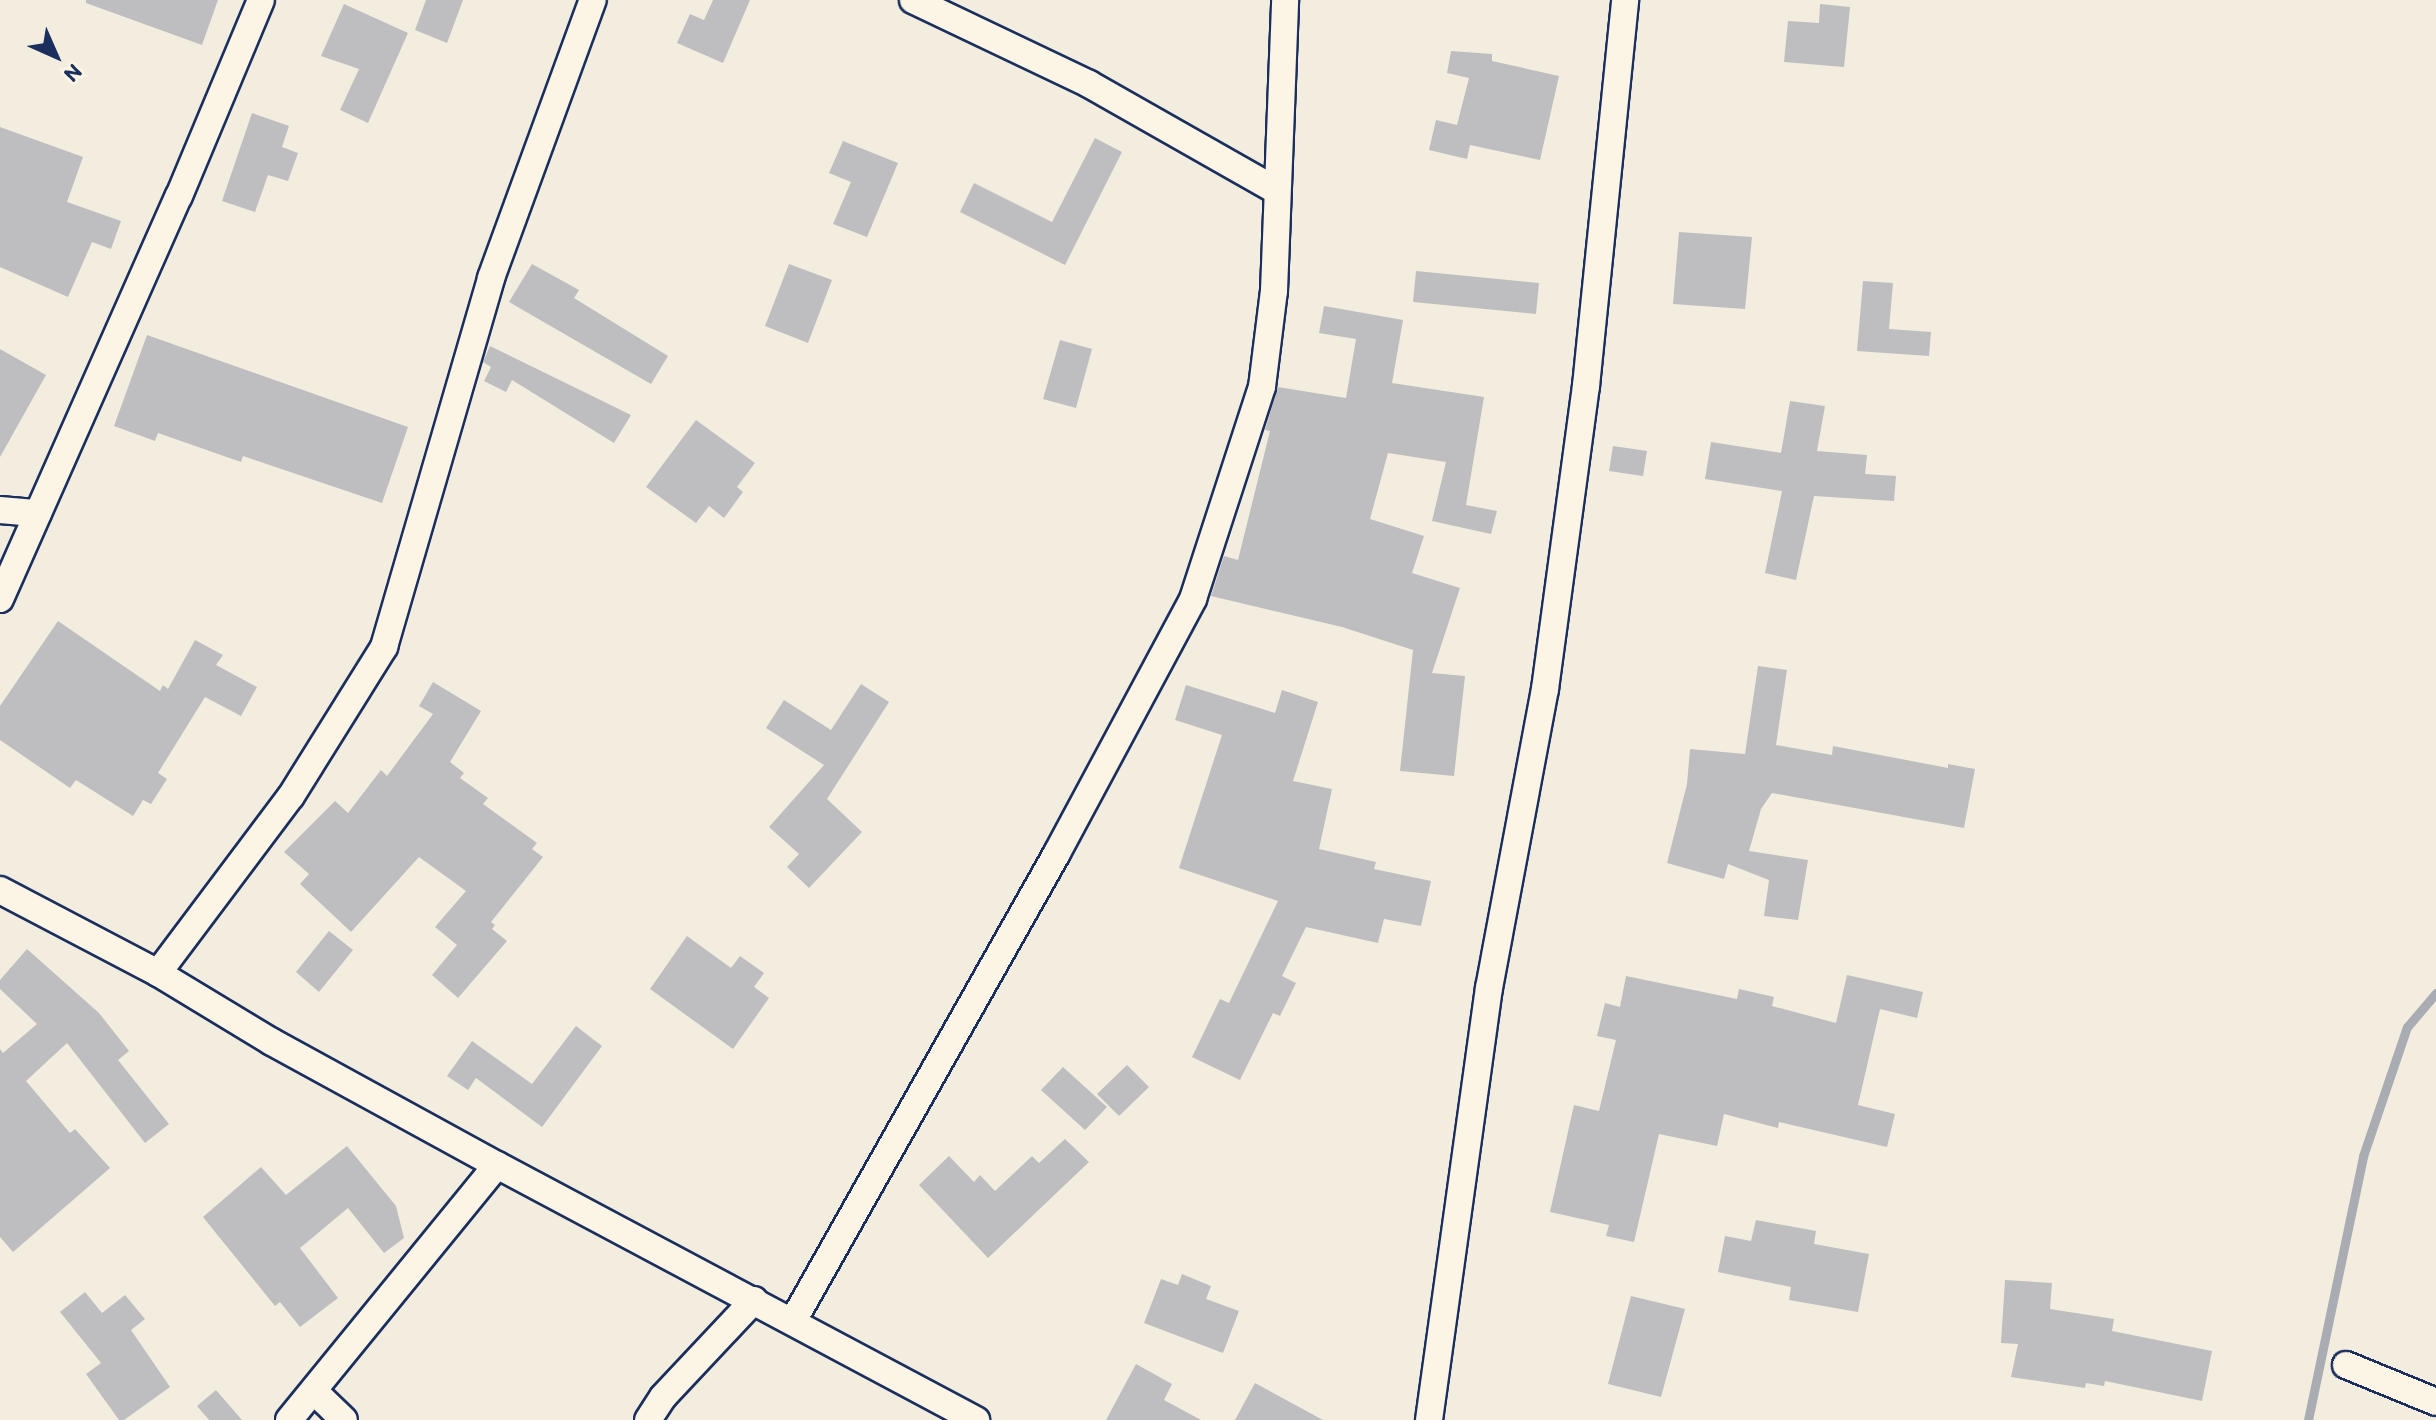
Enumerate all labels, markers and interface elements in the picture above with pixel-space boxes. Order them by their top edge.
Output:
north arrow [16,16,96,96]
text: N [59,59,88,88]

